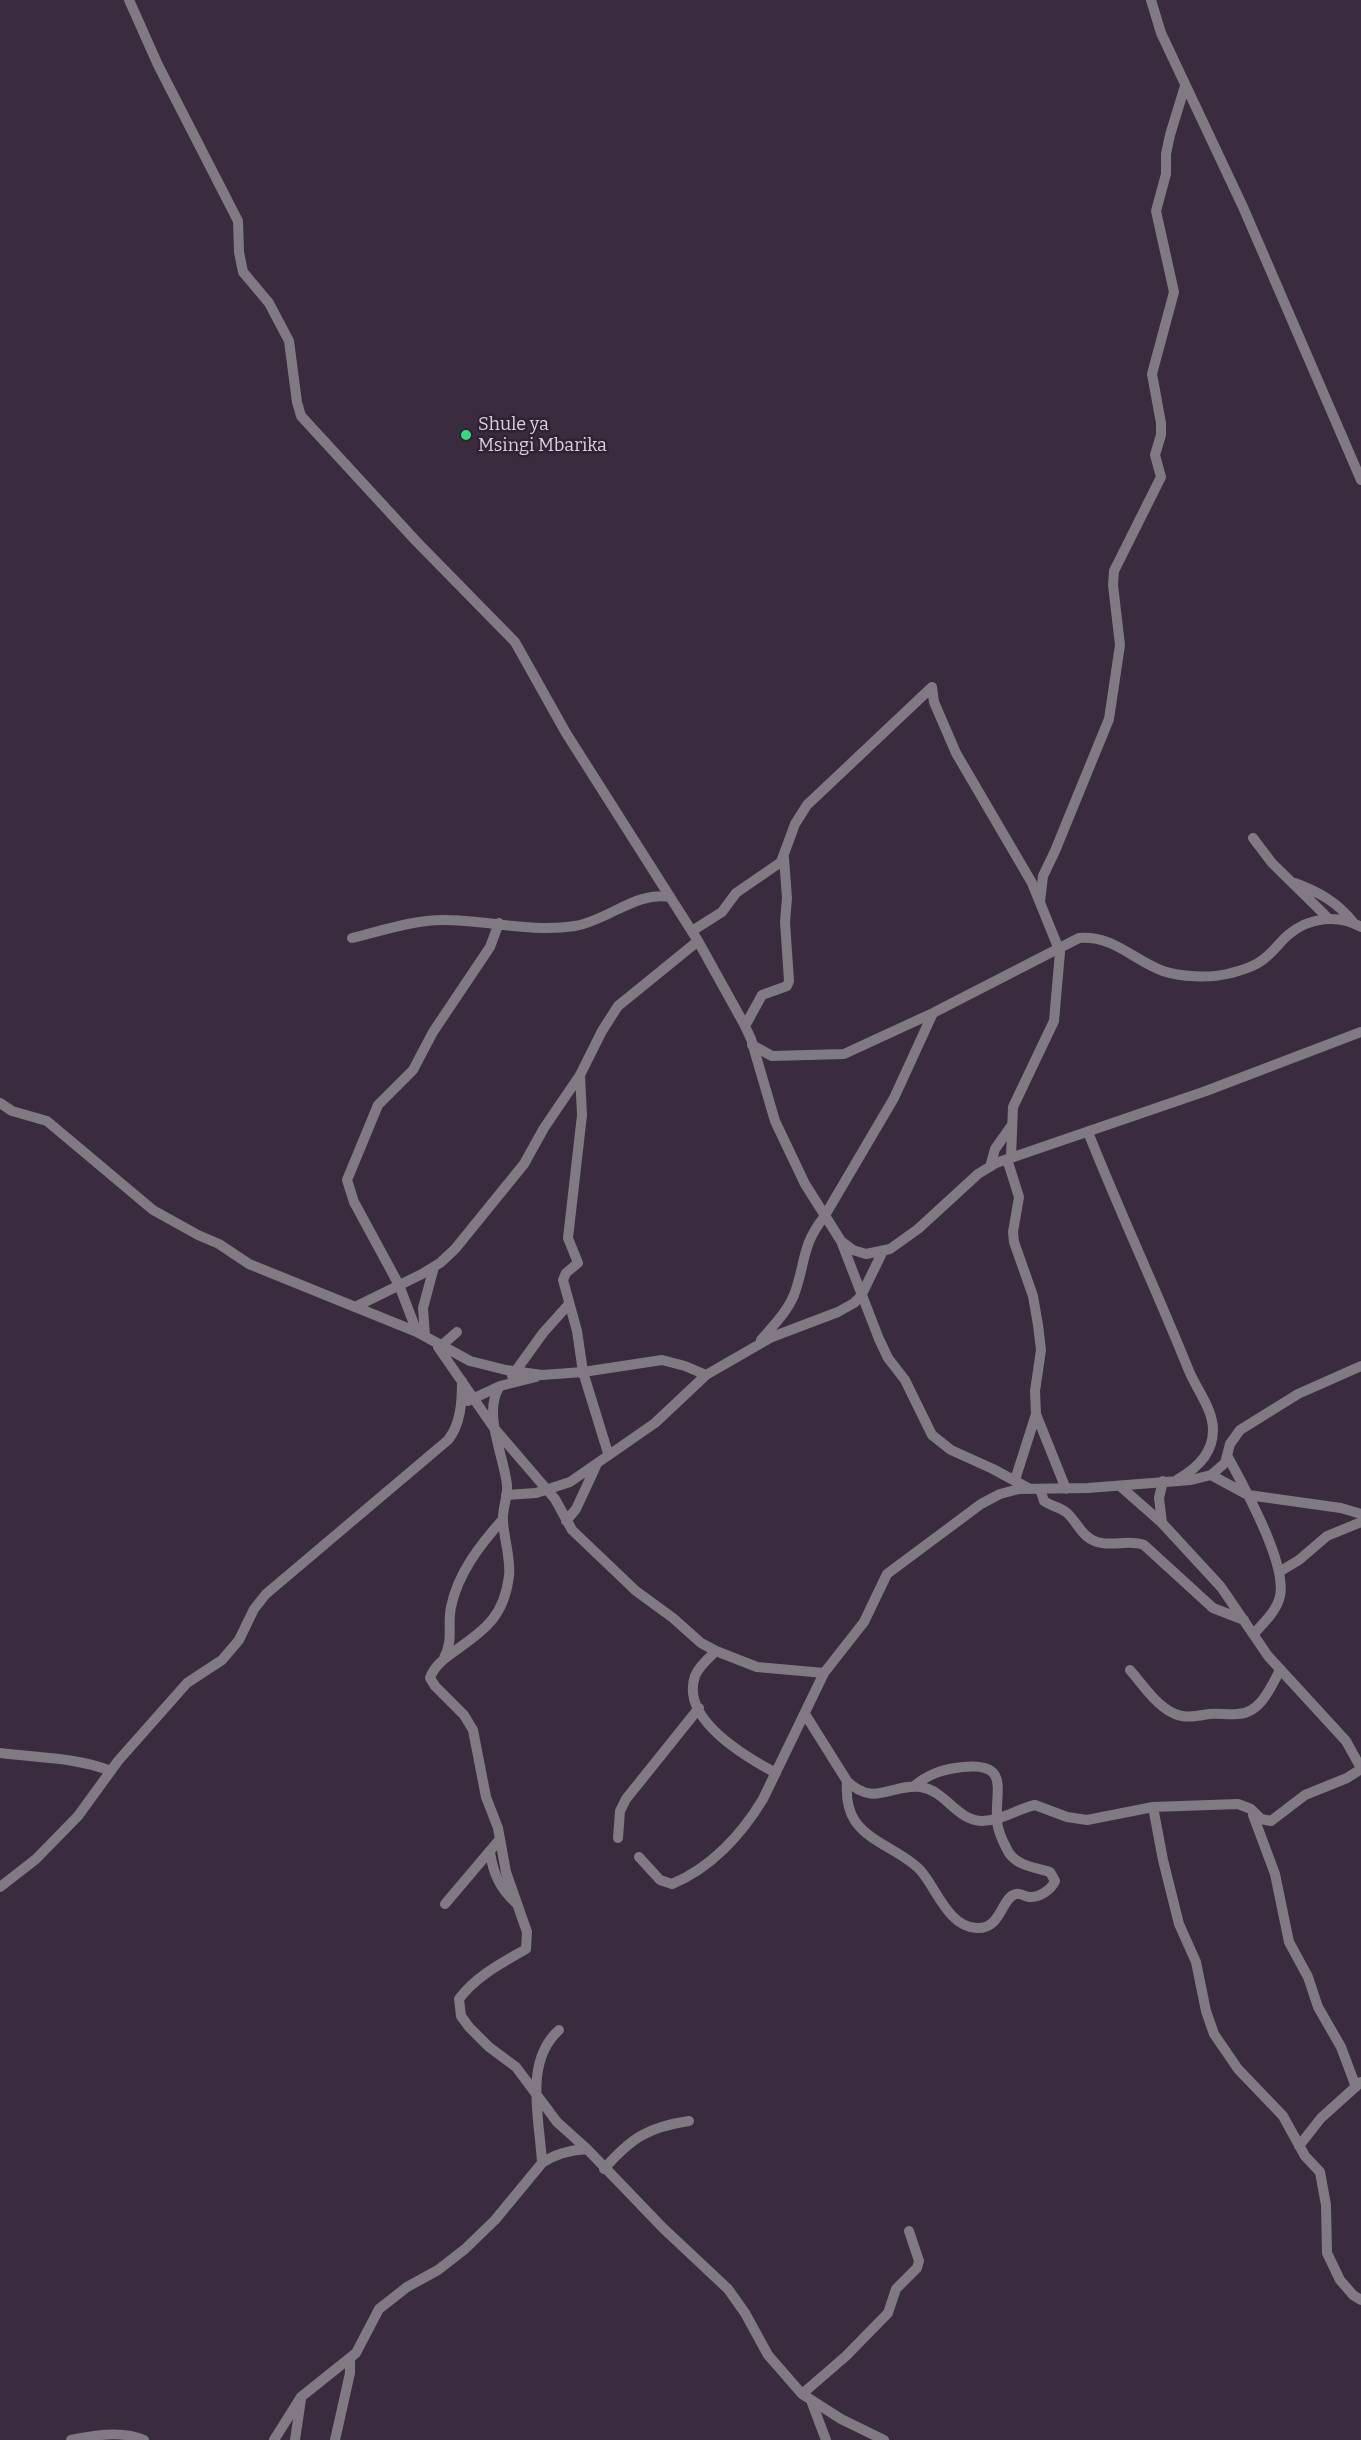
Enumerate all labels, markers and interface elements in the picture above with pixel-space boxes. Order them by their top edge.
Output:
place label: Shule ya Msingi Mbarika [478,414,607,456]
marker: Shule ya Msingi Mbarika [459,428,473,442]

